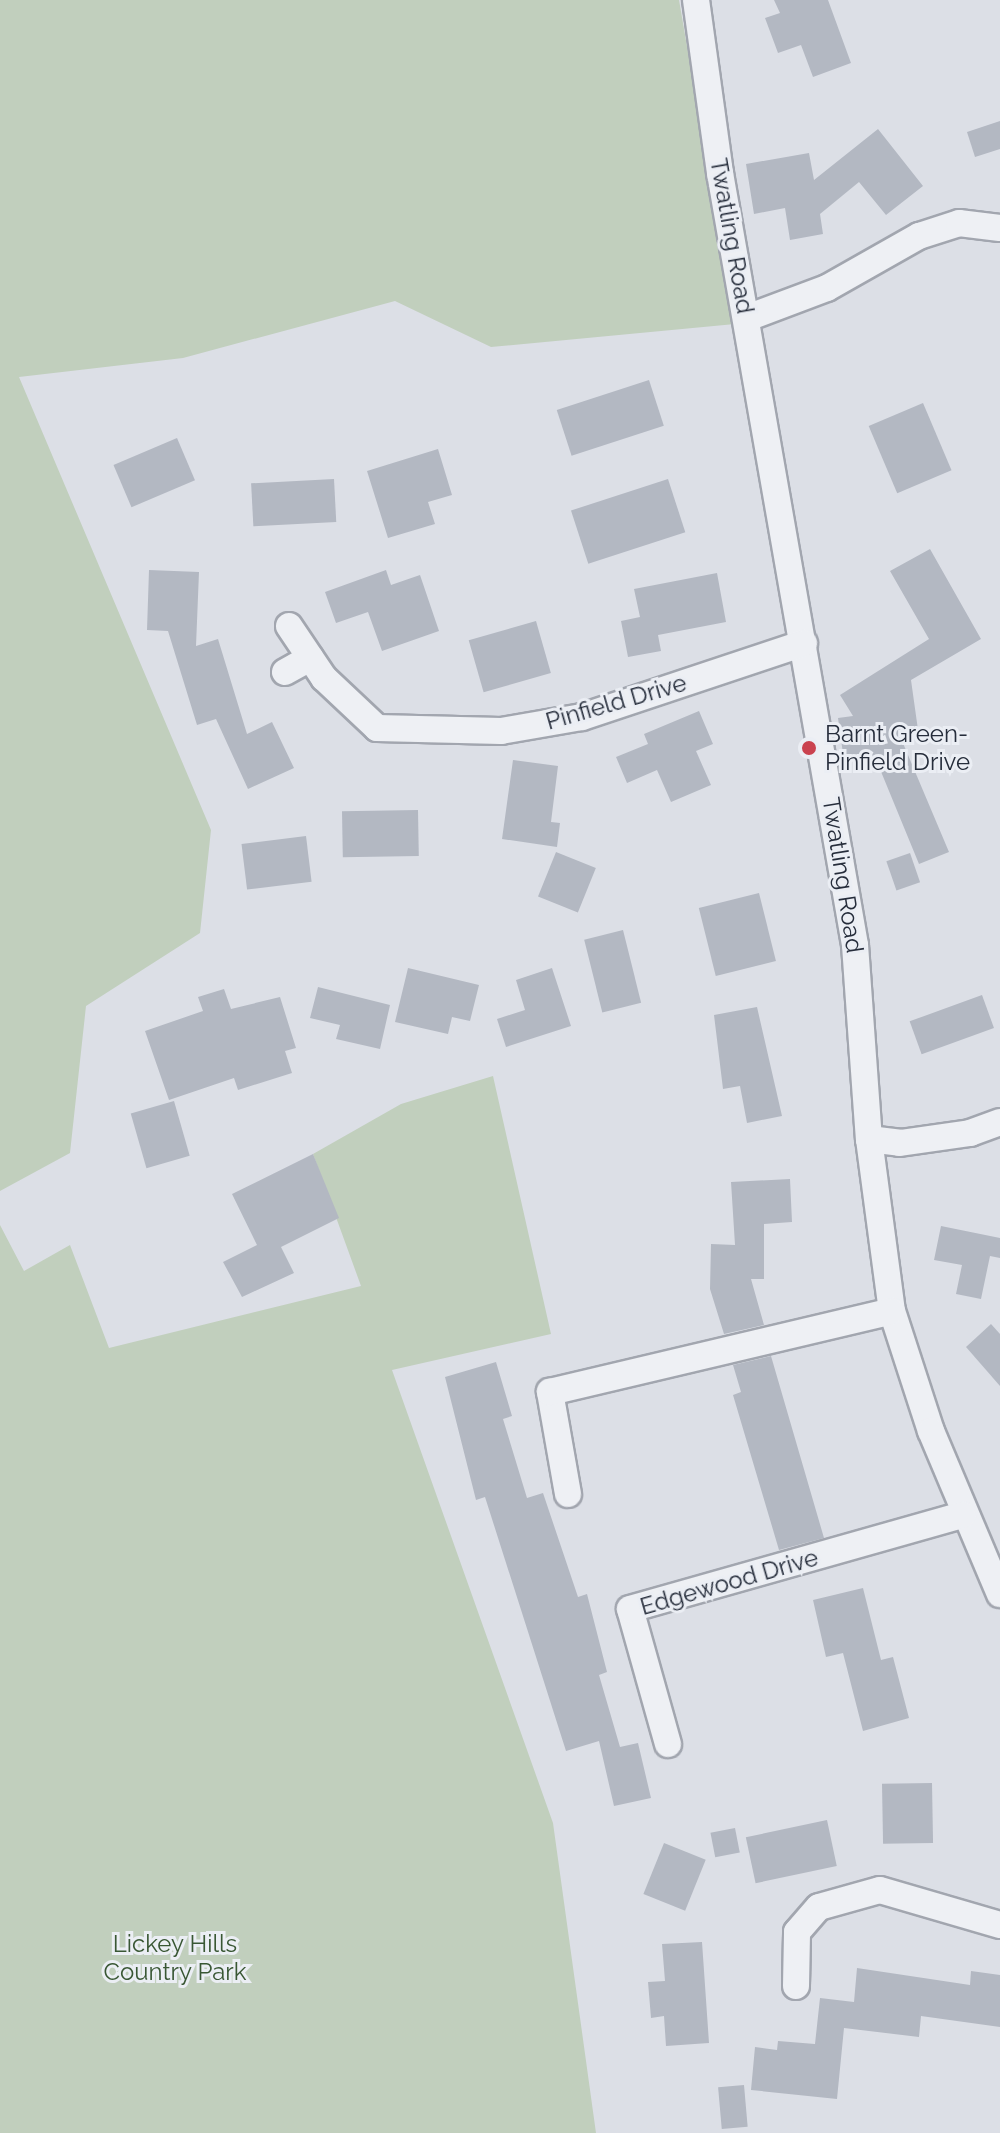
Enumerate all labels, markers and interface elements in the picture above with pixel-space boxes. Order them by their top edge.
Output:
street label: Twatling Road [704,156,760,316]
street label: Pinfield Drive [542,668,690,736]
place label: Barnt Green- Pinfield Drive [825,720,970,776]
marker: Barnt Green- Pinfield Drive [800,739,818,757]
street label: Twatling Road [816,795,870,955]
street label: Edgewood Drive [637,1543,821,1621]
park label: Lickey Hills Country Park [103,1930,247,1986]

